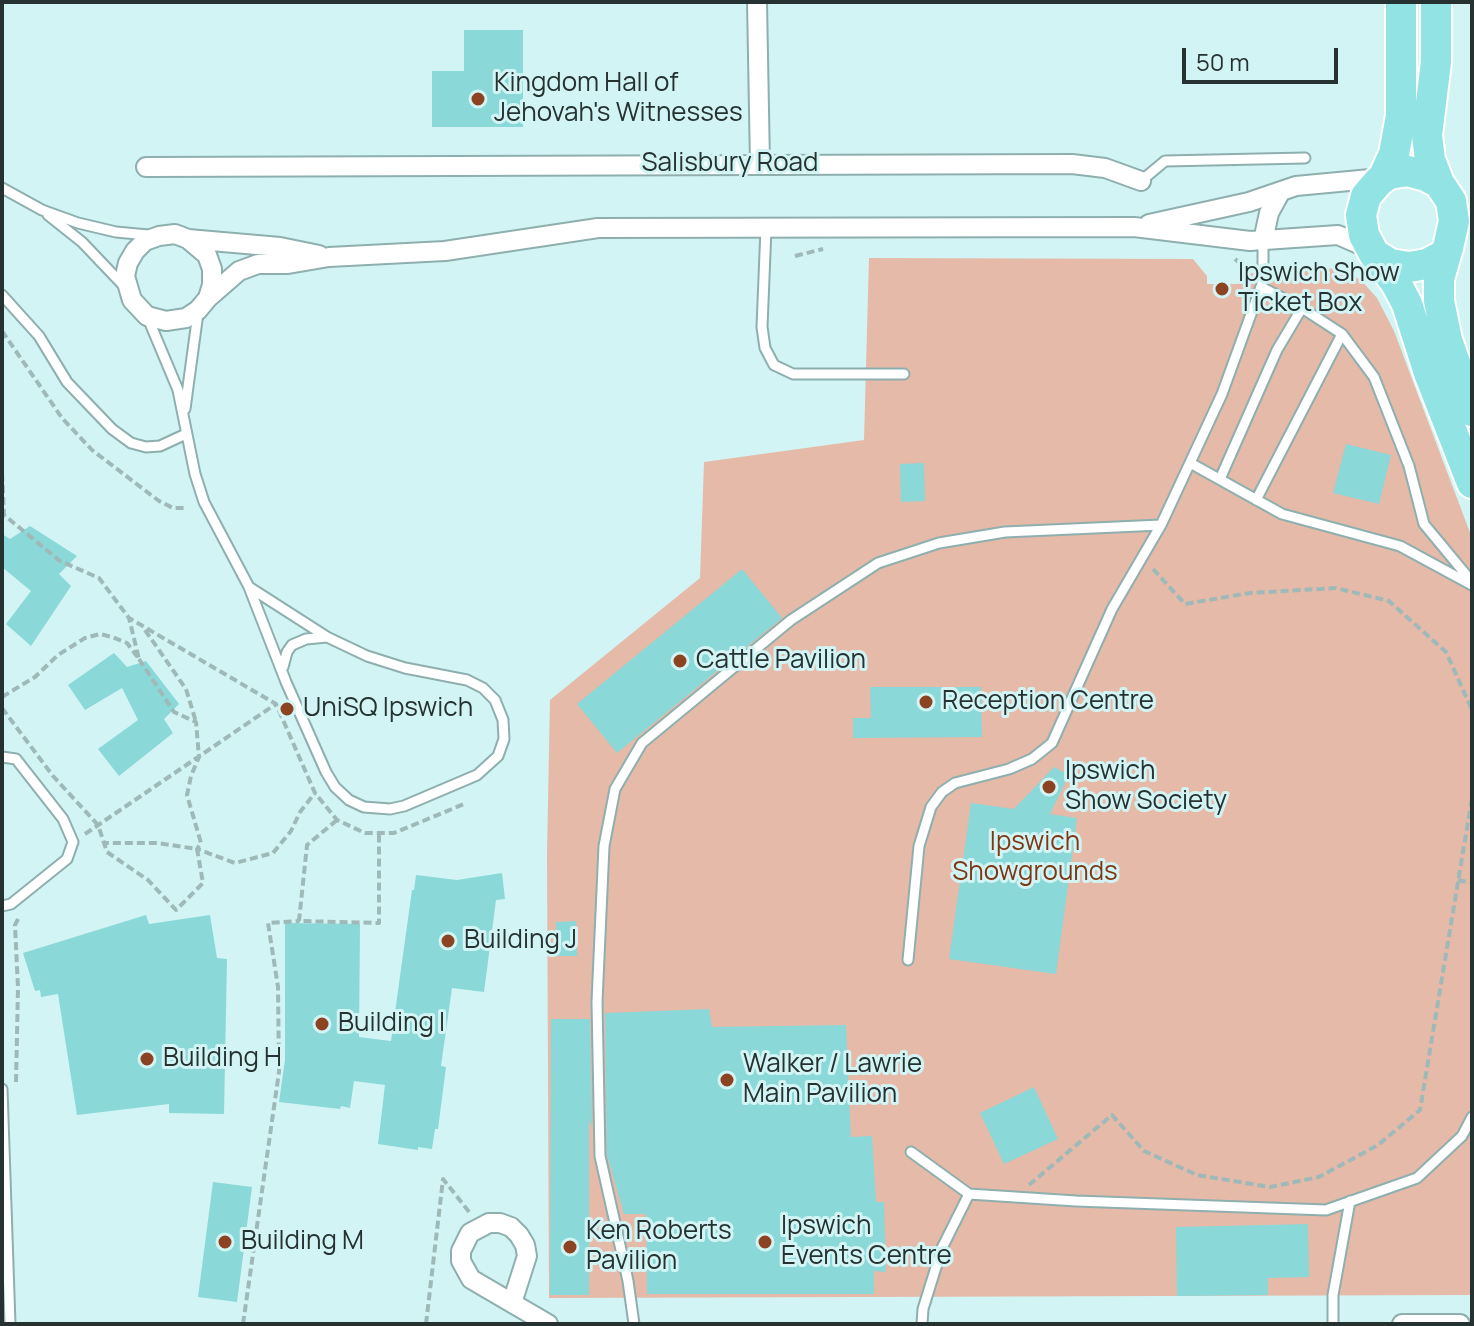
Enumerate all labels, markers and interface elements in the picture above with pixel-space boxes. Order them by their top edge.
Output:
scale bar [1186,32,1342,82]
text: 50 m [1196,45,1250,78]
place label: Kingdom Hall of Jehovah's Witnesses [494,68,743,130]
marker: Kingdom Hall of Jehovah's Witnesses [469,90,487,108]
street label: Salisbury Road [642,148,818,180]
place label: Ipswich Show Ticket Box [1238,258,1400,320]
marker: Ipswich Show Ticket Box [1213,280,1231,298]
place label: Cattle Pavilion [696,645,866,677]
marker: Cattle Pavilion [671,652,689,670]
place label: Reception Centre [942,686,1154,718]
place label: UniSQ Ipswich [303,693,473,725]
marker: Reception Centre [917,693,935,711]
marker: UniSQ Ipswich [278,700,296,718]
place label: Ipswich Show Society [1065,756,1227,818]
marker: Ipswich Show Society [1040,778,1058,796]
park label: Ipswich Showgrounds [952,827,1118,888]
place label: Building J [464,925,577,957]
marker: Building J [439,932,457,950]
place label: Building I [338,1008,445,1040]
marker: Building I [313,1015,331,1033]
place label: Building H [163,1043,282,1075]
place label: Walker / Lawrie Main Pavilion [743,1049,922,1110]
marker: Building H [138,1050,156,1068]
marker: Walker / Lawrie Main Pavilion [718,1071,736,1089]
place label: Ipswich Events Centre [781,1211,952,1272]
place label: Ken Roberts Pavilion [586,1216,732,1278]
place label: Building M [241,1226,364,1258]
marker: Building M [216,1233,234,1251]
marker: Ipswich Events Centre [756,1233,774,1251]
marker: Ken Roberts Pavilion [561,1238,579,1256]

